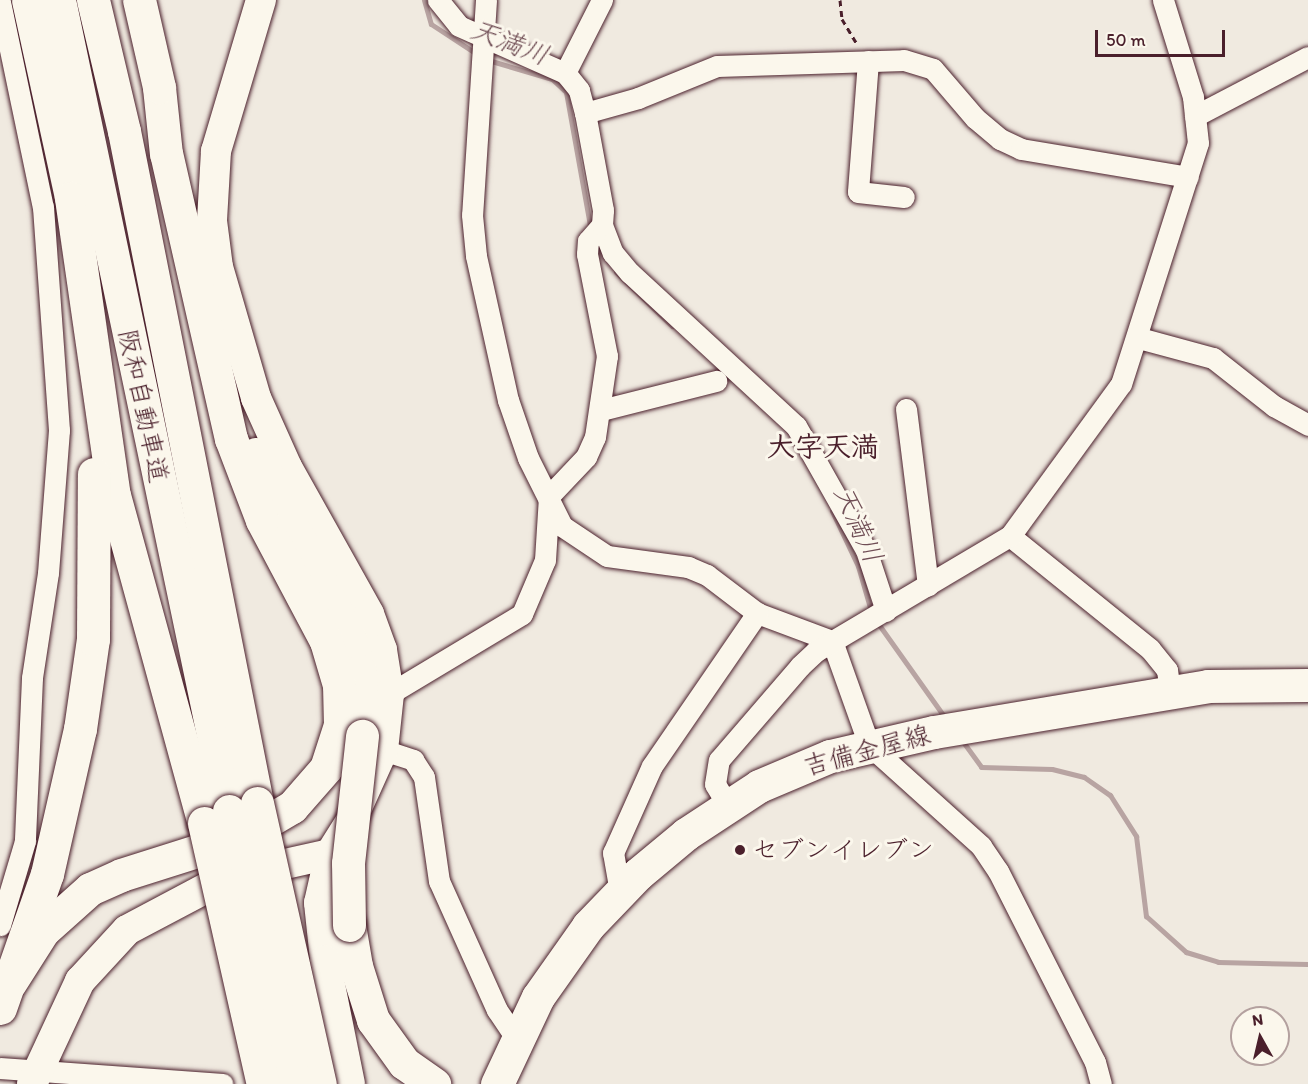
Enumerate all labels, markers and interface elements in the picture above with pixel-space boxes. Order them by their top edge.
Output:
water label: 天満川 [466,12,554,72]
scale bar [1098,18,1228,56]
text: 50 m [1106,29,1146,51]
street label: 阪和自動車道 [112,326,174,486]
district label: 大字天満 [767,429,879,463]
water label: 天満川 [828,480,890,568]
street label: 吉備金屋線 [800,719,934,783]
place label: セブンイレブン [752,834,934,866]
marker: セブンイレブン [733,843,747,857]
north arrow [1230,1006,1290,1066]
text: N [1251,1010,1264,1030]

